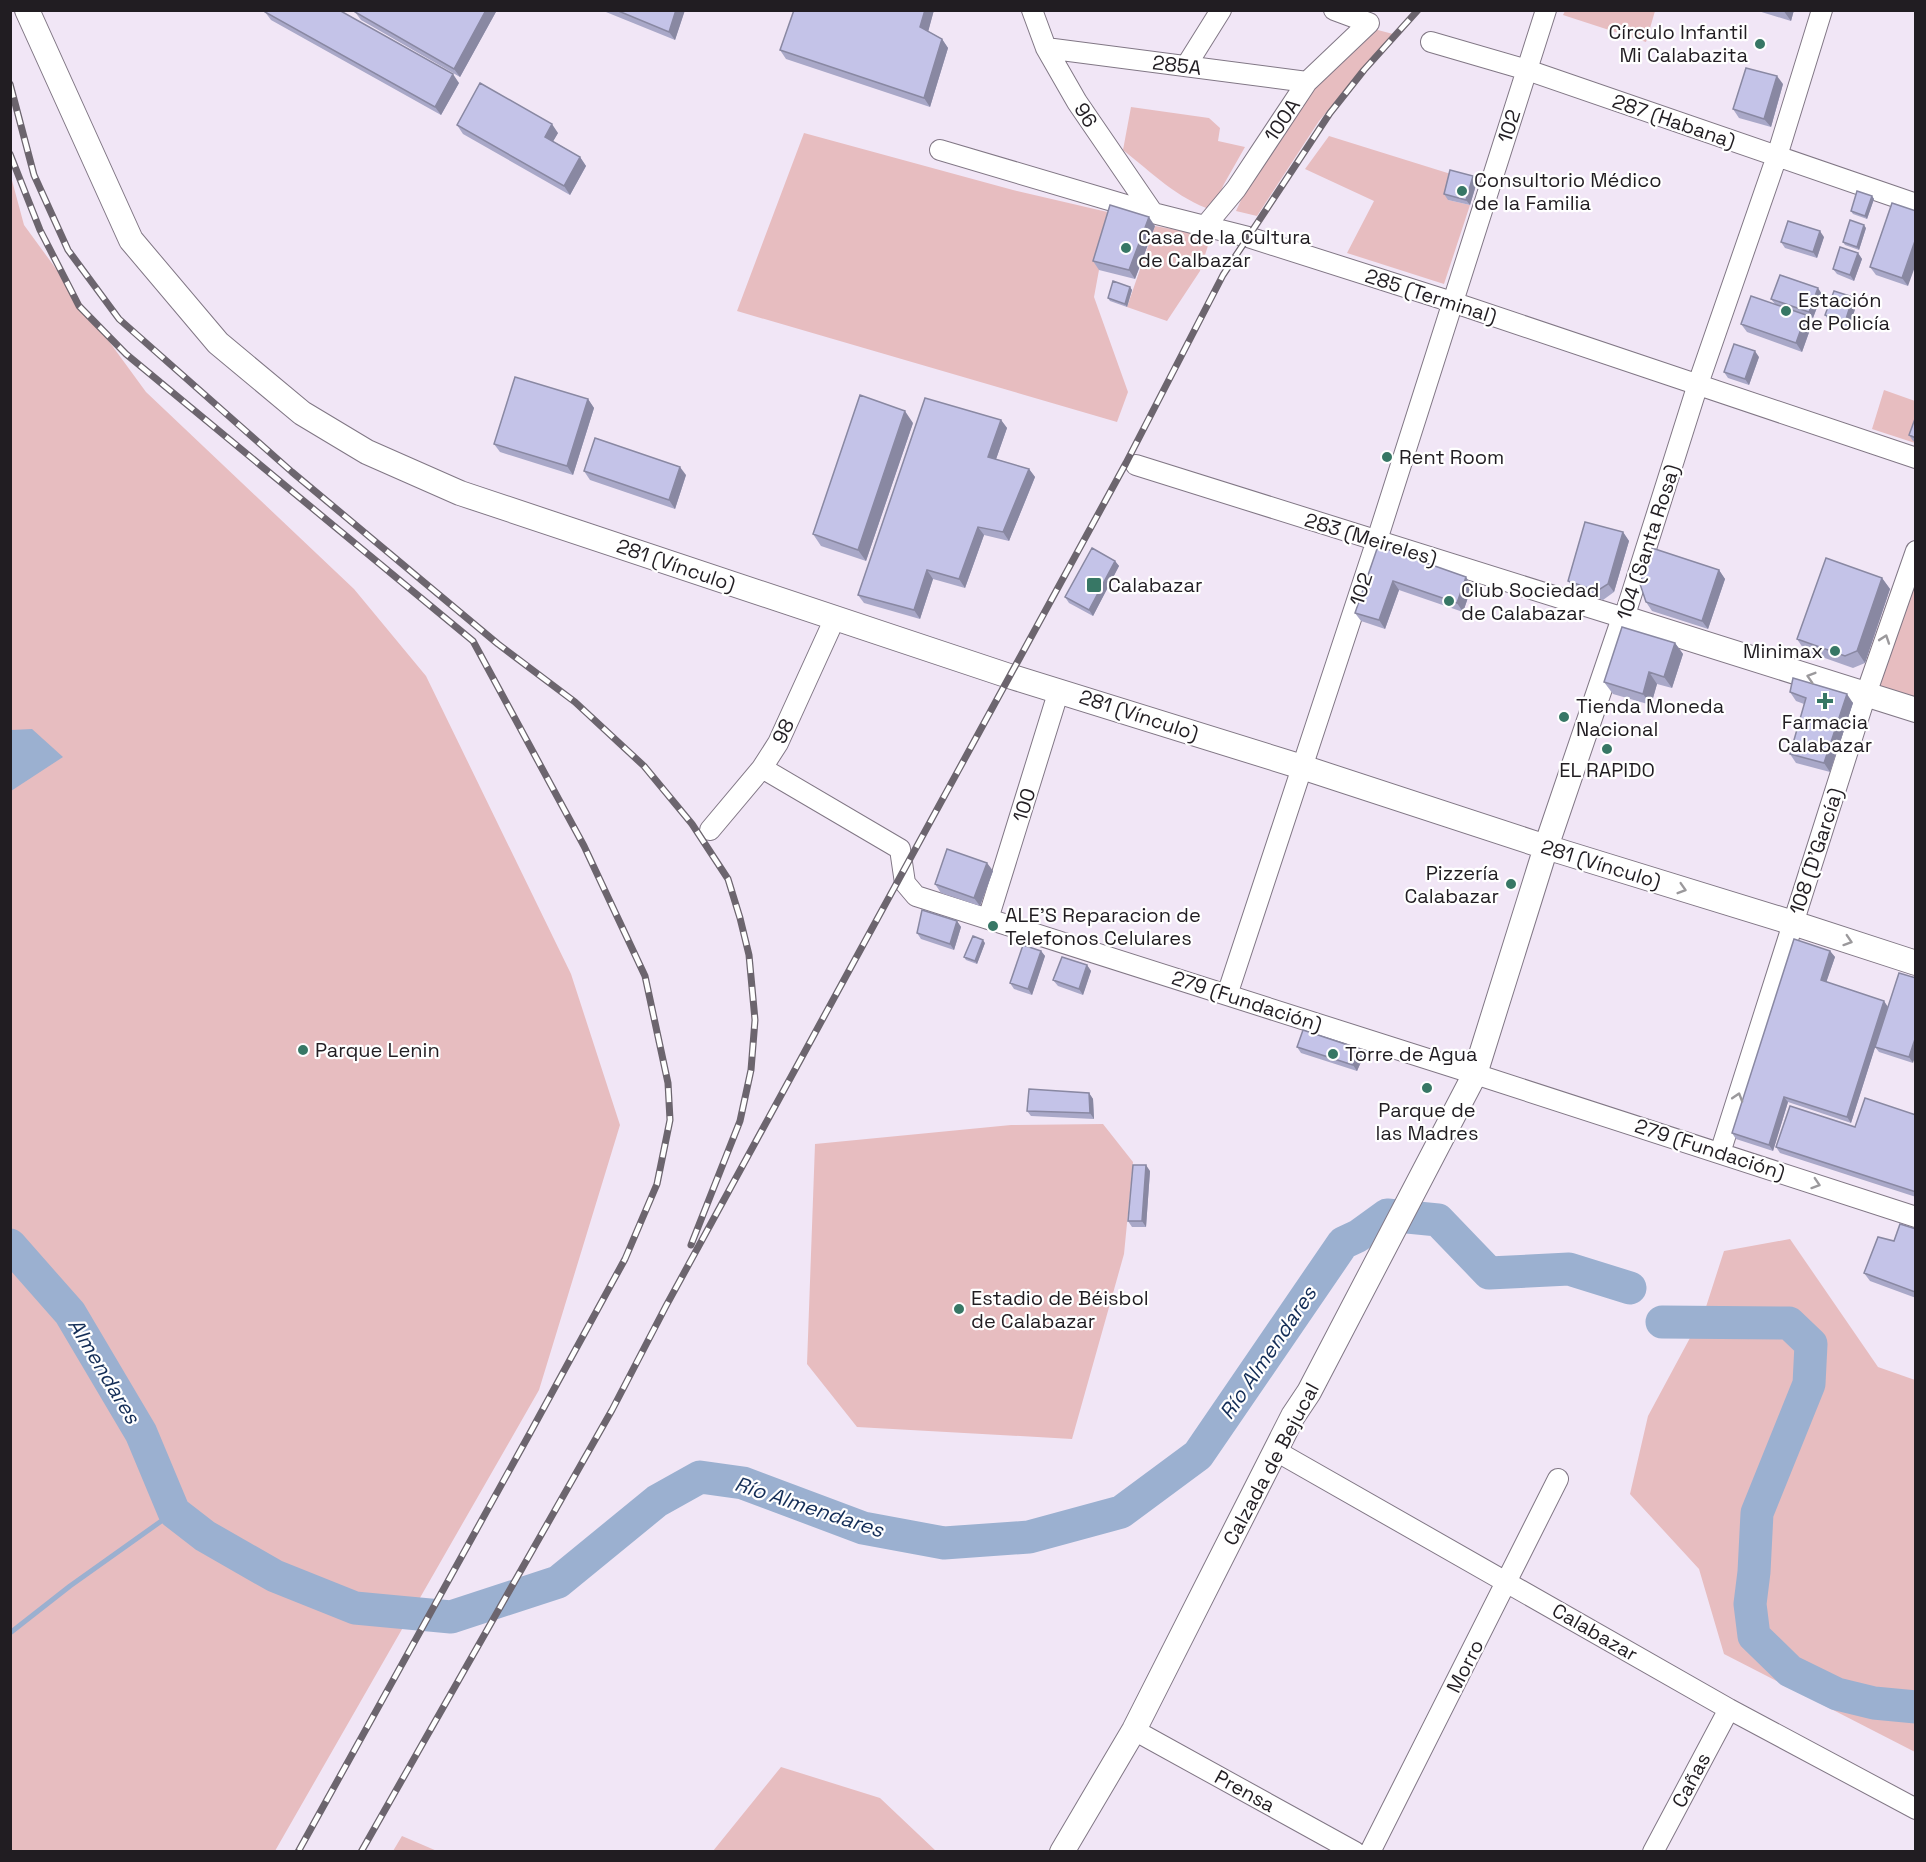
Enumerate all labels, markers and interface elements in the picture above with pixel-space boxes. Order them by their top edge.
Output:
place label: Círculo Infantil Mi Calabazita [1608,19,1748,68]
marker: Círculo Infantil Mi Calabazita [1753,37,1767,51]
street label: 285A [1151,49,1203,81]
street label: 287 (Habana) [1609,88,1739,154]
street label: 100A [1258,93,1306,147]
street label: 96 [1068,98,1104,132]
street label: 102 [1491,106,1527,146]
place label: Consultorio Médico de la Familia [1474,167,1662,216]
marker: Consultorio Médico de la Familia [1455,184,1469,198]
place label: Casa de la Cultura de Calbazar [1138,224,1311,273]
marker: Casa de la Cultura de Calbazar [1119,241,1133,255]
street label: 285 (Terminal) [1362,263,1500,329]
place label: Estación de Policía [1798,287,1890,336]
marker: Estación de Policía [1779,304,1793,318]
place label: Rent Room [1399,444,1504,470]
marker: Rent Room [1380,450,1394,464]
street label: 104 (Santa Rosa) [1611,461,1685,623]
street label: 283 (Meireles) [1302,507,1440,571]
street label: 281 (Vínculo) [613,533,739,597]
street label: 102 [1343,569,1379,609]
place label: Calabazar [1108,572,1203,598]
marker: Calabazar [1085,576,1103,594]
place label: Club Sociedad de Calabazar [1461,577,1599,626]
marker: Club Sociedad de Calabazar [1442,594,1456,608]
one-way arrow [1878,634,1891,645]
place label: Minimax [1743,638,1823,664]
marker: Minimax [1828,644,1842,658]
one-way arrow [1806,672,1817,684]
street label: 281 (Vínculo) [1076,683,1202,747]
place label: Tienda Moneda Nacional [1576,693,1724,742]
marker: Farmacia Calabazar [1818,694,1832,708]
place label: Farmacia Calabazar [1778,709,1872,758]
marker: Tienda Moneda Nacional [1557,710,1571,724]
street label: 98 [766,714,800,748]
marker: EL RAPIDO [1600,742,1614,756]
place label: EL RAPIDO [1559,757,1655,783]
street label: 108 (D'García) [1783,784,1849,918]
street label: 100 [1007,785,1041,825]
street label: 281 (Vínculo) [1538,833,1664,895]
place label: Pizzería Calabazar [1404,860,1499,909]
marker: Pizzería Calabazar [1504,877,1518,891]
one-way arrow [1676,882,1687,894]
place label: ALE'S Reparacion de Telefonos Celulares [1005,902,1201,951]
marker: ALE'S Reparacion de Telefonos Celulares [986,919,1000,933]
one-way arrow [1842,934,1853,946]
street label: 279 (Fundación) [1169,964,1325,1038]
place label: Parque Lenin [315,1037,440,1063]
place label: Torre de Agua [1345,1041,1478,1067]
marker: Parque Lenin [296,1043,310,1057]
marker: Torre de Agua [1326,1047,1340,1061]
marker: Parque de las Madres [1420,1081,1434,1095]
one-way arrow [1731,1092,1743,1103]
place label: Parque de las Madres [1376,1097,1478,1146]
street label: 279 (Fundación) [1632,1112,1788,1186]
one-way arrow [1810,1177,1821,1189]
water label: Río Almendares [1213,1280,1323,1424]
place label: Estadio de Béisbol de Calabazar [971,1285,1149,1334]
marker: Estadio de Béisbol de Calabazar [952,1302,966,1316]
water label: Almendares [62,1313,147,1429]
street label: Calzada de Bejucal [1217,1378,1325,1550]
water label: Río Almendares [731,1470,888,1544]
street label: Calabazar [1548,1597,1642,1667]
street label: Morro [1441,1635,1489,1697]
street label: Cañas [1666,1748,1716,1812]
street label: Prensa [1210,1764,1280,1818]

